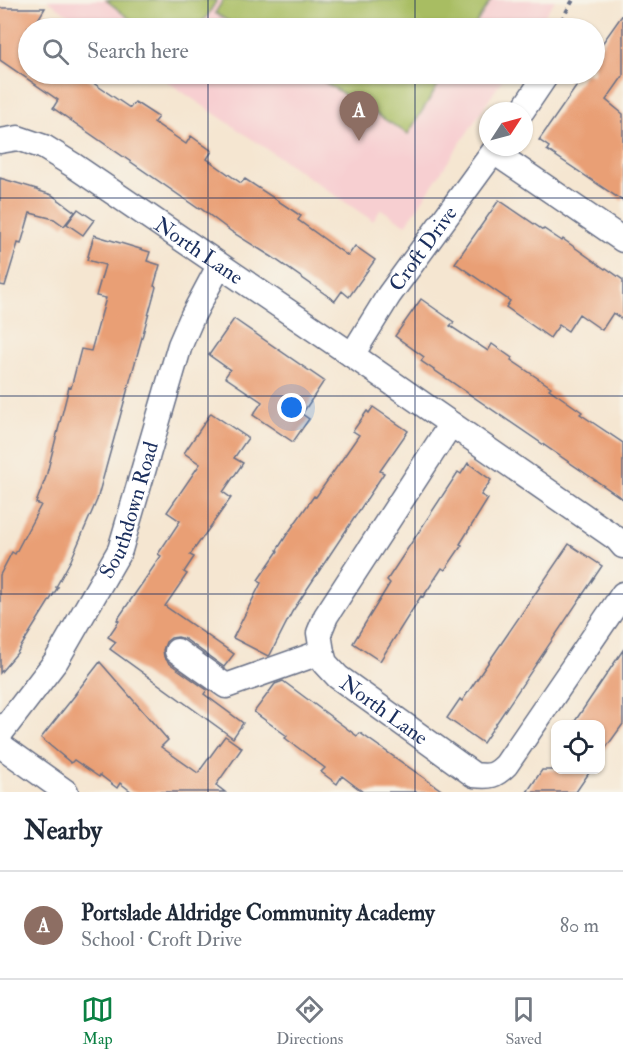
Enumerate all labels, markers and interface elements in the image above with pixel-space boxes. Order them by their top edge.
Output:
search box [18,18,605,84]
icon: search [39,35,72,68]
text: Search here [87,37,189,65]
pin: A [340,92,378,141]
north arrow [479,102,533,156]
street label: Croft Drive [383,201,464,297]
street label: North Lane [149,211,248,291]
your location [277,393,306,422]
street label: Southdown Road [93,438,165,584]
street label: North Lane [335,670,433,751]
map controls [551,720,605,774]
button: locate [551,720,605,774]
text: Nearby [24,815,102,847]
text: Portslade Aldridge Community Academy [81,899,435,927]
text: A [37,913,50,938]
text: 80 m [560,913,599,938]
text: School · Croft Drive [81,927,242,952]
tab: Map [81,993,114,1049]
tab: Directions [276,993,343,1049]
tab: Saved [505,993,542,1049]

